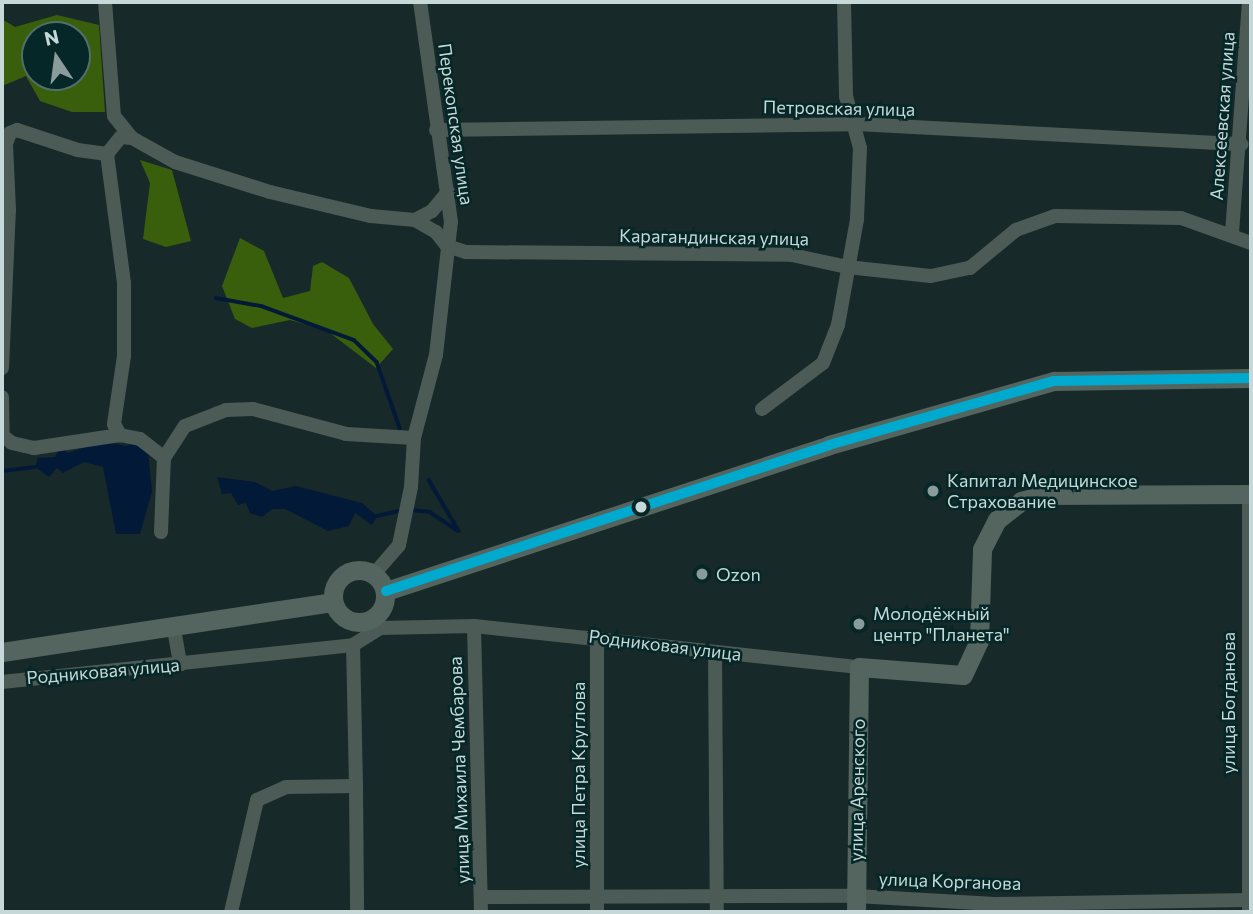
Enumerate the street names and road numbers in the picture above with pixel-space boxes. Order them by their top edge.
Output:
street label: Алексеевская улица [1205,31,1239,201]
street label: Перекопская улица [434,42,478,206]
street label: Петровская улица [763,96,915,120]
street label: Карагандинская улица [619,225,809,249]
street label: Родниковая улица [587,625,743,665]
street label: улица Богданова [1217,632,1239,774]
street label: Родниковая улица [25,654,181,688]
street label: улица Михаила Чембарова [444,656,474,884]
street label: улица Петра Круглова [567,682,589,868]
street label: улица Аренского [845,718,869,862]
street label: улица Корганова [878,868,1022,894]

